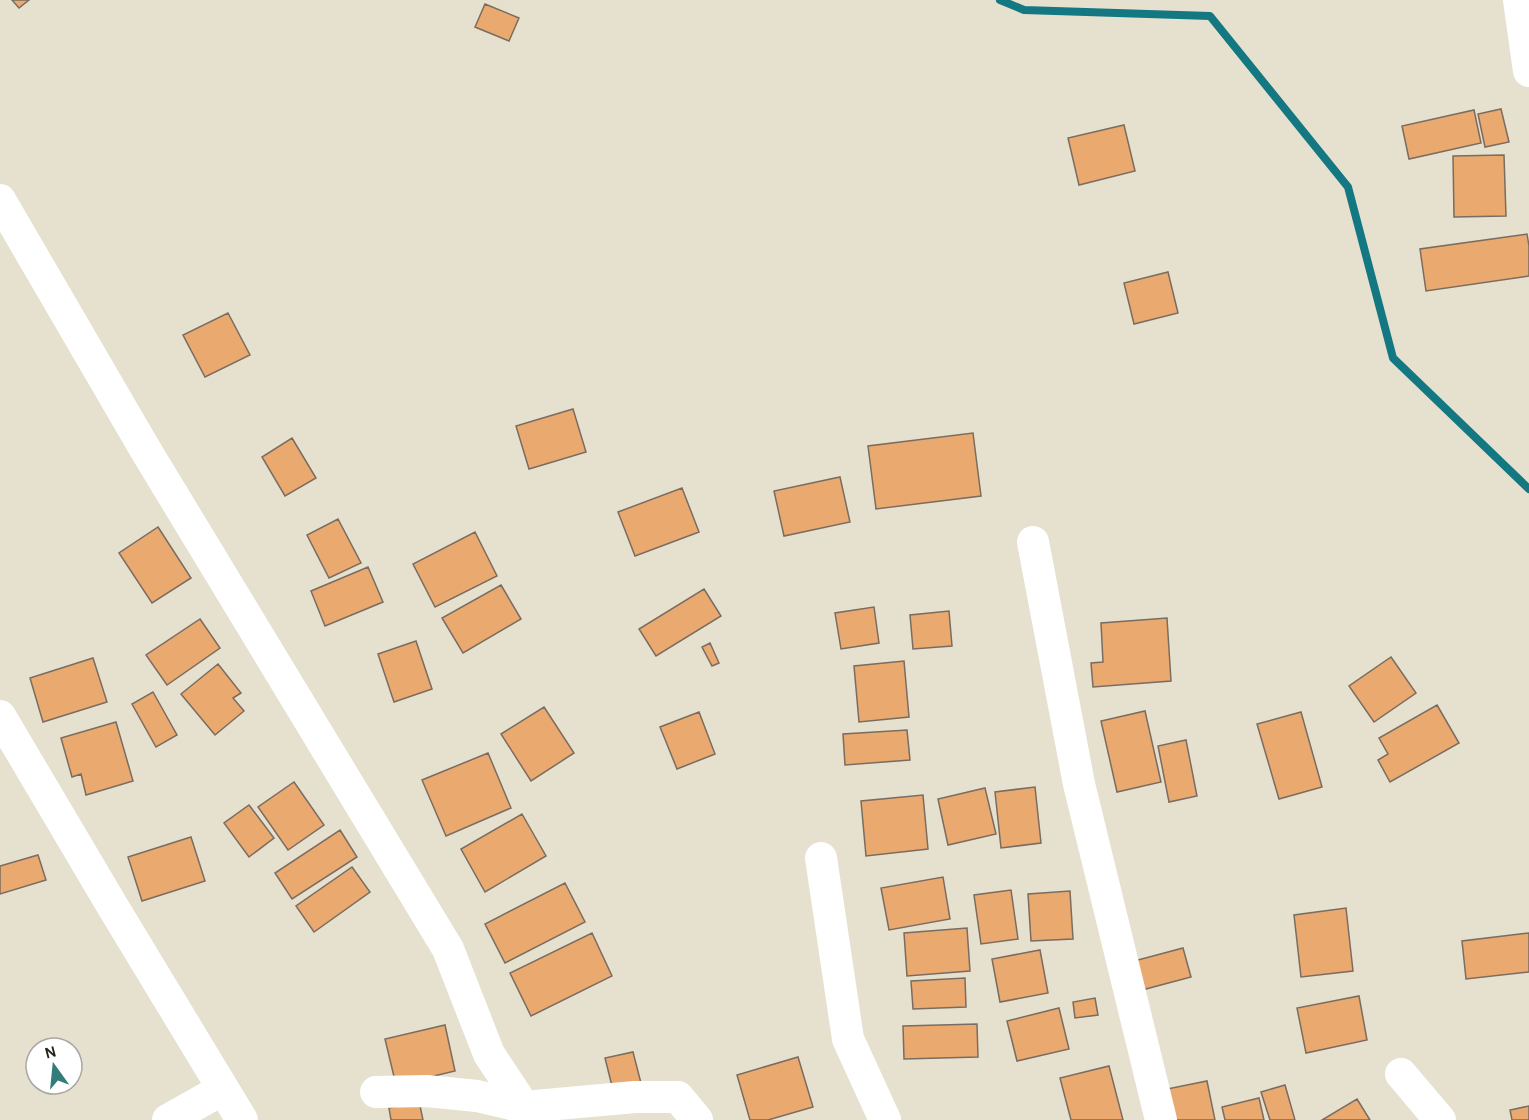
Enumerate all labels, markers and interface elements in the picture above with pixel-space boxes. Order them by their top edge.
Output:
north arrow [24,1036,84,1096]
text: N [42,1041,58,1063]

